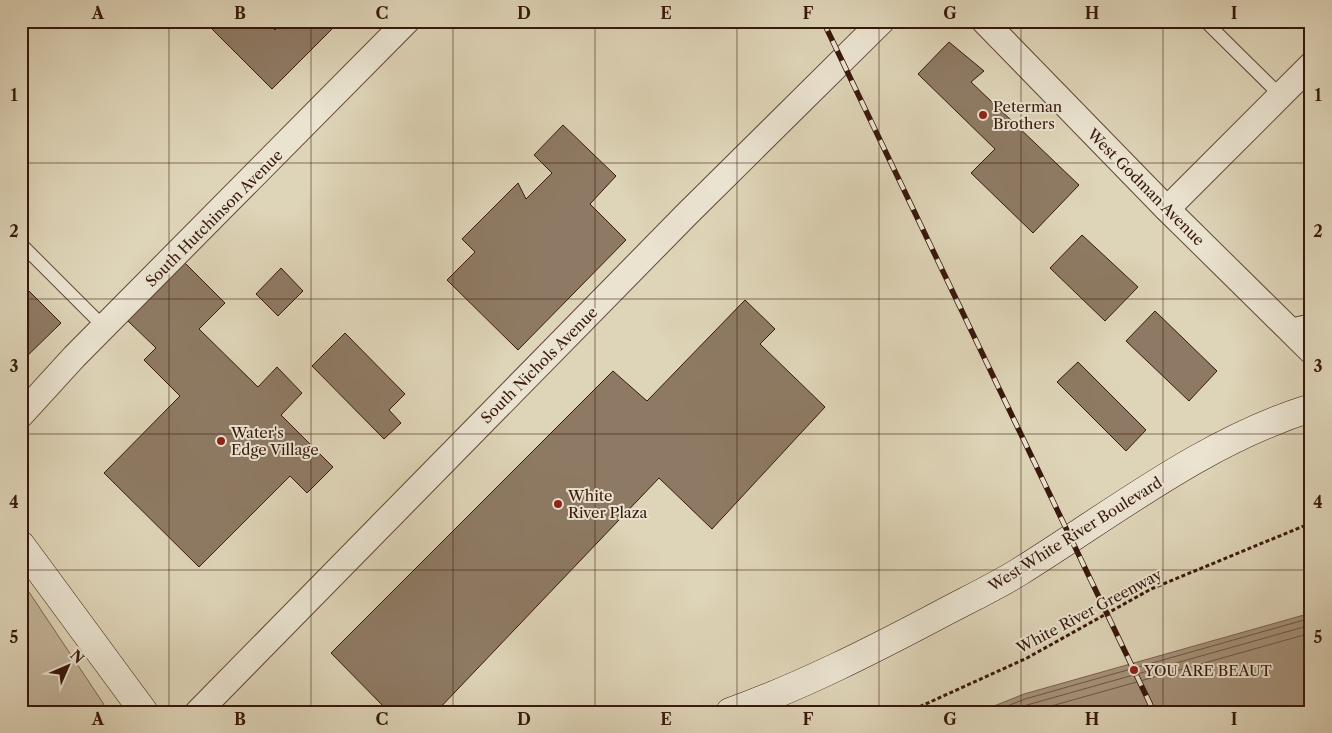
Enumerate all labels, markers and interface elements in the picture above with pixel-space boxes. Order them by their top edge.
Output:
text: A [91,3,105,23]
text: B [234,3,246,23]
text: C [376,3,388,23]
text: D [517,3,531,23]
text: E [660,3,672,23]
text: F [803,3,814,23]
text: G [943,3,957,23]
text: H [1085,3,1099,23]
text: I [1231,3,1238,23]
text: 1 [10,85,18,105]
text: 1 [1314,85,1322,105]
place label: Peterman Brothers [993,97,1063,133]
marker: Peterman Brothers [977,109,989,121]
street label: West Godman Avenue [1083,124,1208,249]
street label: South Hutchinson Avenue [141,145,287,291]
text: 2 [9,221,19,241]
text: 2 [1313,221,1323,241]
street label: South Nichols Avenue [477,303,601,427]
text: 3 [9,356,19,376]
text: 3 [1313,356,1323,376]
place label: Water's Edge Village [230,423,319,459]
marker: Water's Edge Village [215,435,227,447]
street label: West White River Boulevard [984,473,1165,596]
place label: White River Plaza [567,486,647,522]
text: 4 [9,492,19,512]
text: 4 [1313,492,1323,512]
marker: White River Plaza [552,498,564,510]
street label: White River Greenway [1012,564,1165,658]
text: 5 [10,627,19,647]
text: 5 [1314,627,1323,647]
north arrow [42,640,92,690]
text: N [67,646,88,667]
place label: YOU ARE BEAUT [1143,661,1273,680]
marker: YOU ARE BEAUT [1128,664,1140,676]
text: A [91,709,105,729]
text: B [234,709,246,729]
text: C [376,709,388,729]
text: D [517,709,531,729]
text: E [660,709,672,729]
text: F [803,709,814,729]
text: G [943,709,957,729]
text: H [1085,709,1099,729]
text: I [1231,709,1238,729]

